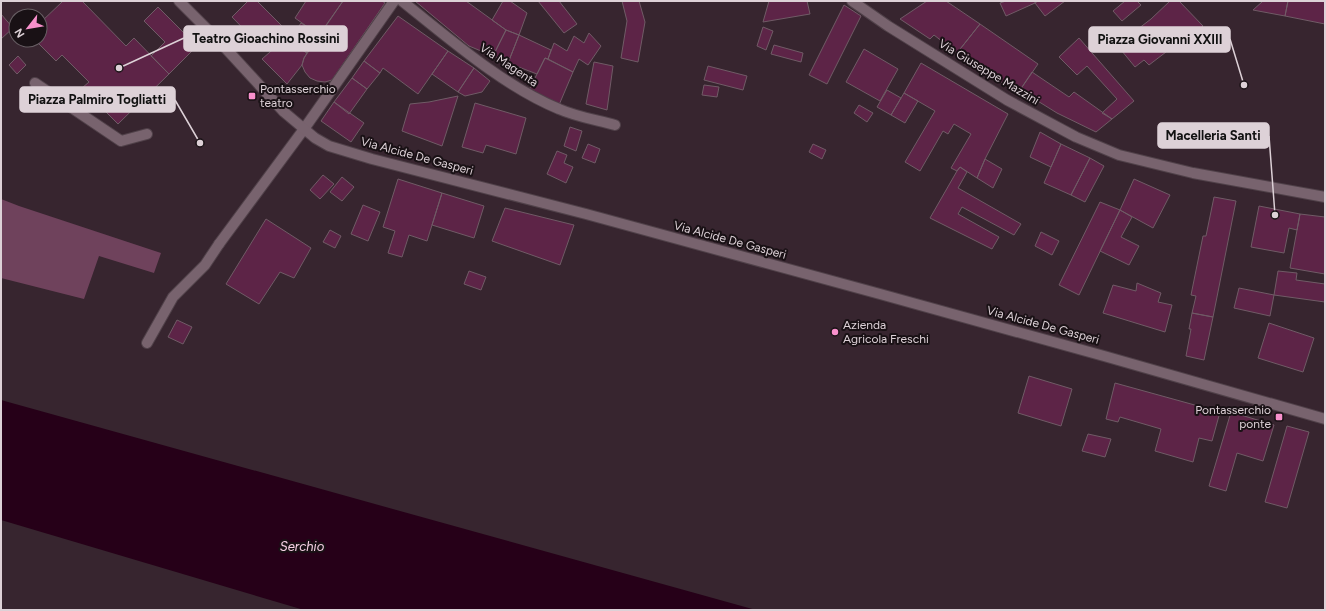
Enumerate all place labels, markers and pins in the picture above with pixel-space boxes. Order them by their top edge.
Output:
callout: Teatro Gioachino Rossini [184,26,347,51]
callout: Piazza Giovanni XXIII [1089,27,1230,52]
place label: Pontasserchio teatro [260,82,336,110]
callout: Piazza Palmiro Togliatti [20,87,175,112]
marker: Pontasserchio teatro [247,91,257,101]
callout: Macelleria Santi [1158,123,1269,148]
place label: Azienda Agricola Freschi [843,318,929,346]
marker: Azienda Agricola Freschi [830,327,840,337]
place label: Pontasserchio ponte [1195,403,1271,431]
marker: Pontasserchio ponte [1274,412,1284,422]

